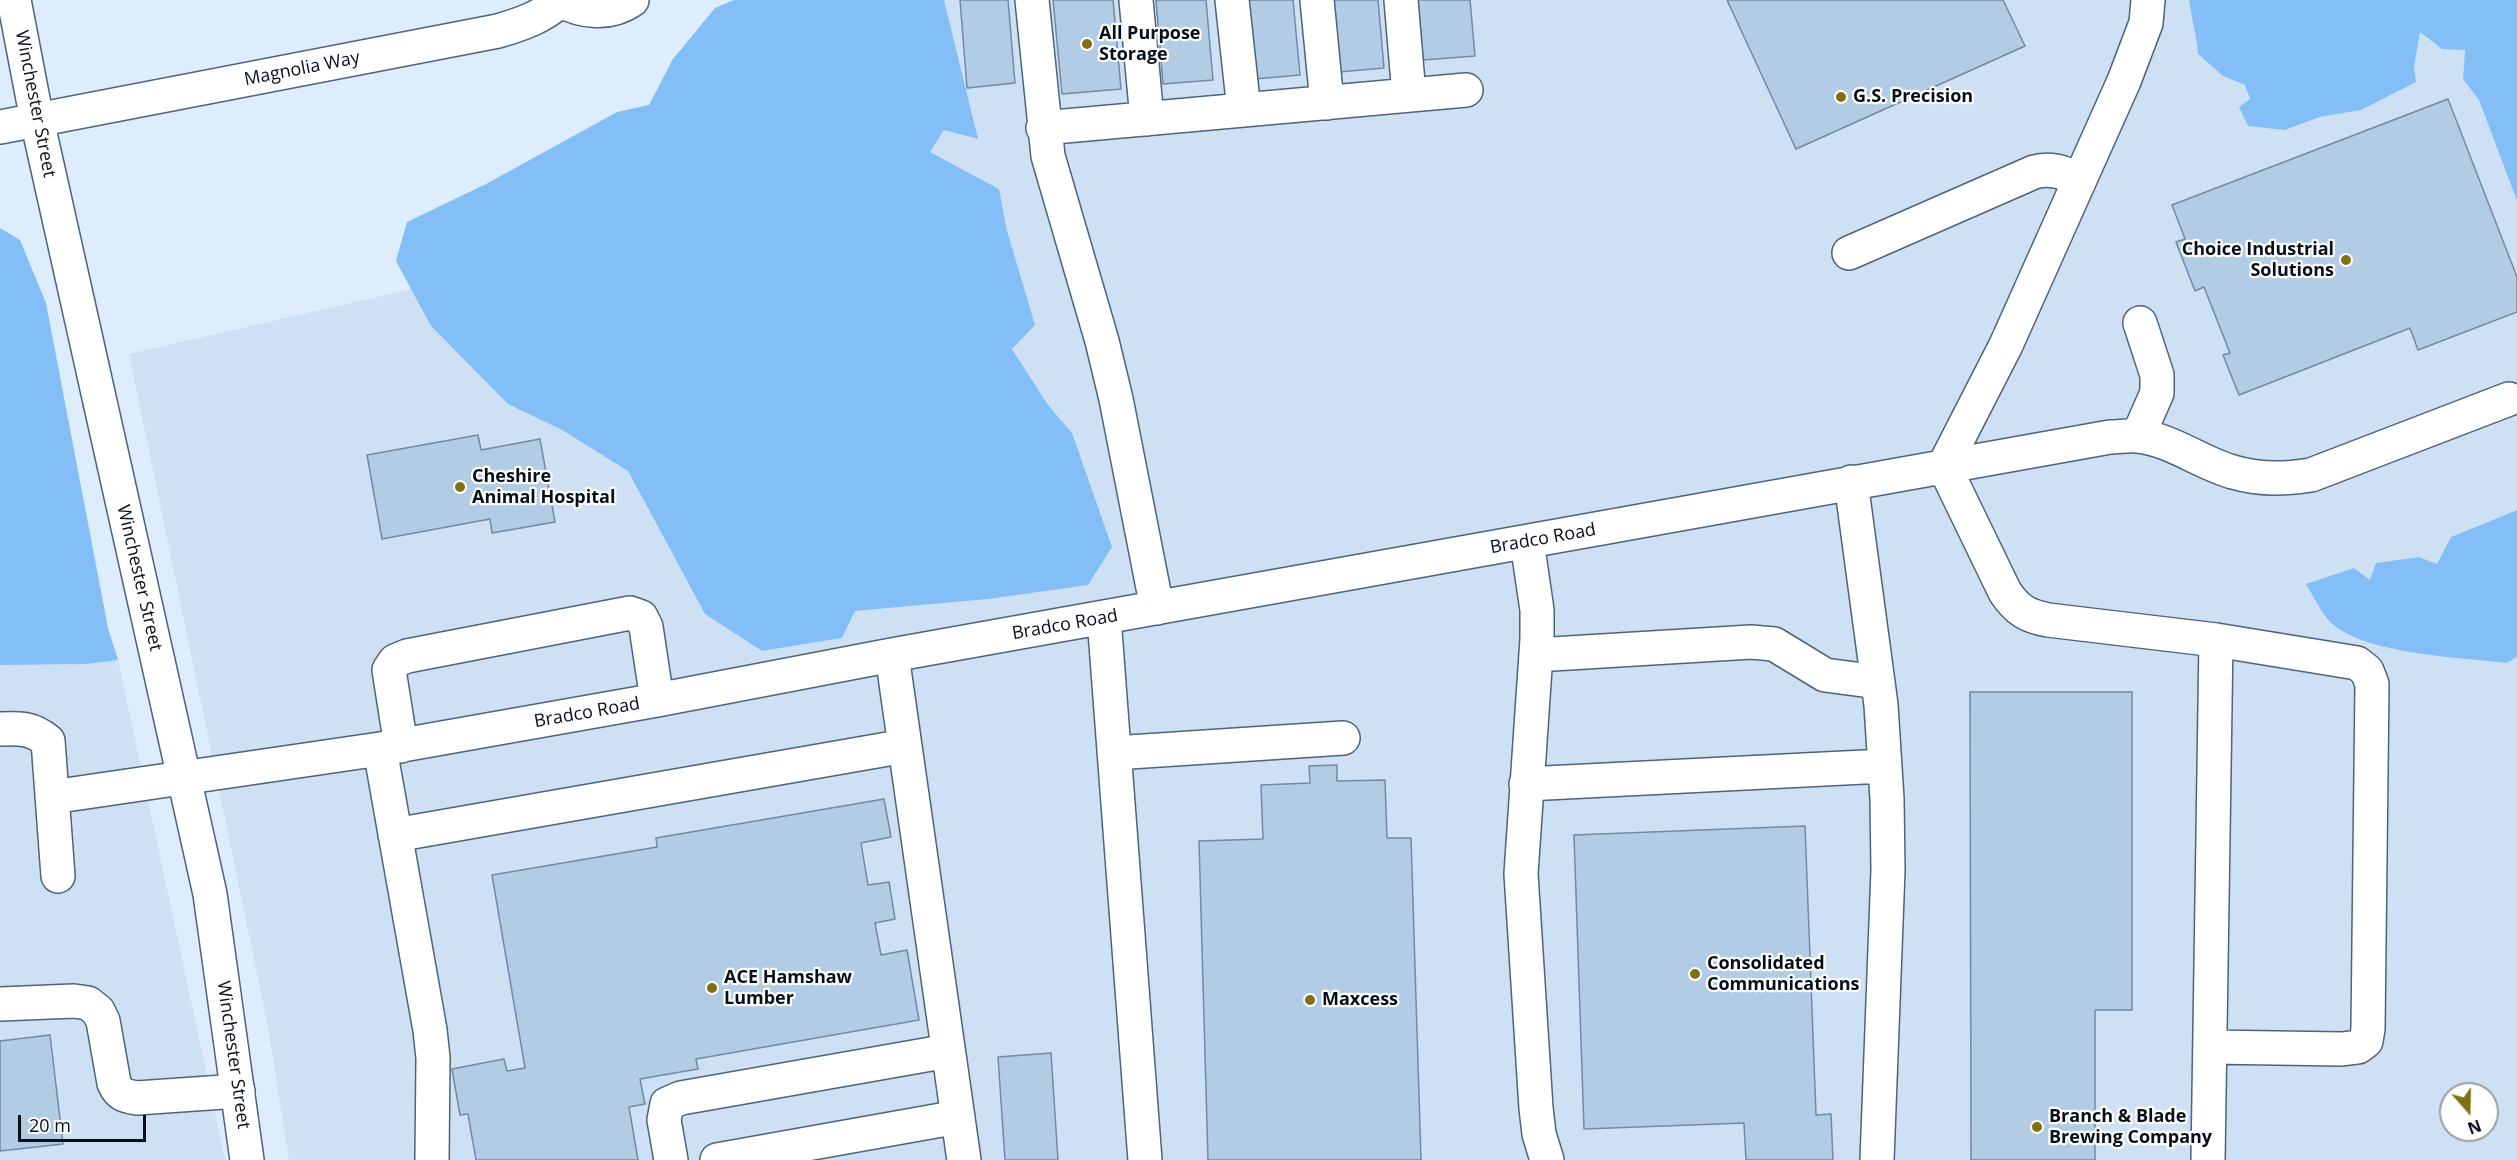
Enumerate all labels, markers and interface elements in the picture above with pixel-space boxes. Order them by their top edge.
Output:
place label: All Purpose Storage [1099,23,1201,66]
street label: Winchester Street [10,29,60,179]
marker: All Purpose Storage [1080,37,1094,51]
street label: Magnolia Way [242,47,362,91]
place label: G.S. Precision [1853,86,1973,108]
marker: G.S. Precision [1834,90,1848,104]
place label: Choice Industrial Solutions [2182,239,2334,282]
marker: Choice Industrial Solutions [2339,253,2353,267]
place label: Cheshire Animal Hospital [472,466,615,508]
marker: Cheshire Animal Hospital [453,480,467,494]
street label: Winchester Street [112,503,166,653]
street label: Bradco Road [1488,519,1598,559]
street label: Bradco Road [1010,605,1120,645]
street label: Bradco Road [532,693,642,733]
place label: Consolidated Communications [1707,953,1859,996]
place label: ACE Hamshaw Lumber [724,967,852,1010]
marker: Consolidated Communications [1688,967,1702,981]
street label: Winchester Street [212,980,254,1130]
marker: ACE Hamshaw Lumber [705,981,719,995]
place label: Maxcess [1322,989,1398,1011]
marker: Maxcess [1303,993,1317,1007]
north arrow [2439,1082,2499,1142]
scale bar [21,1103,148,1141]
place label: Branch & Blade Brewing Company [2049,1106,2212,1148]
text: 20 m [29,1113,71,1137]
text: N [2465,1114,2484,1140]
marker: Branch & Blade Brewing Company [2030,1120,2044,1134]

